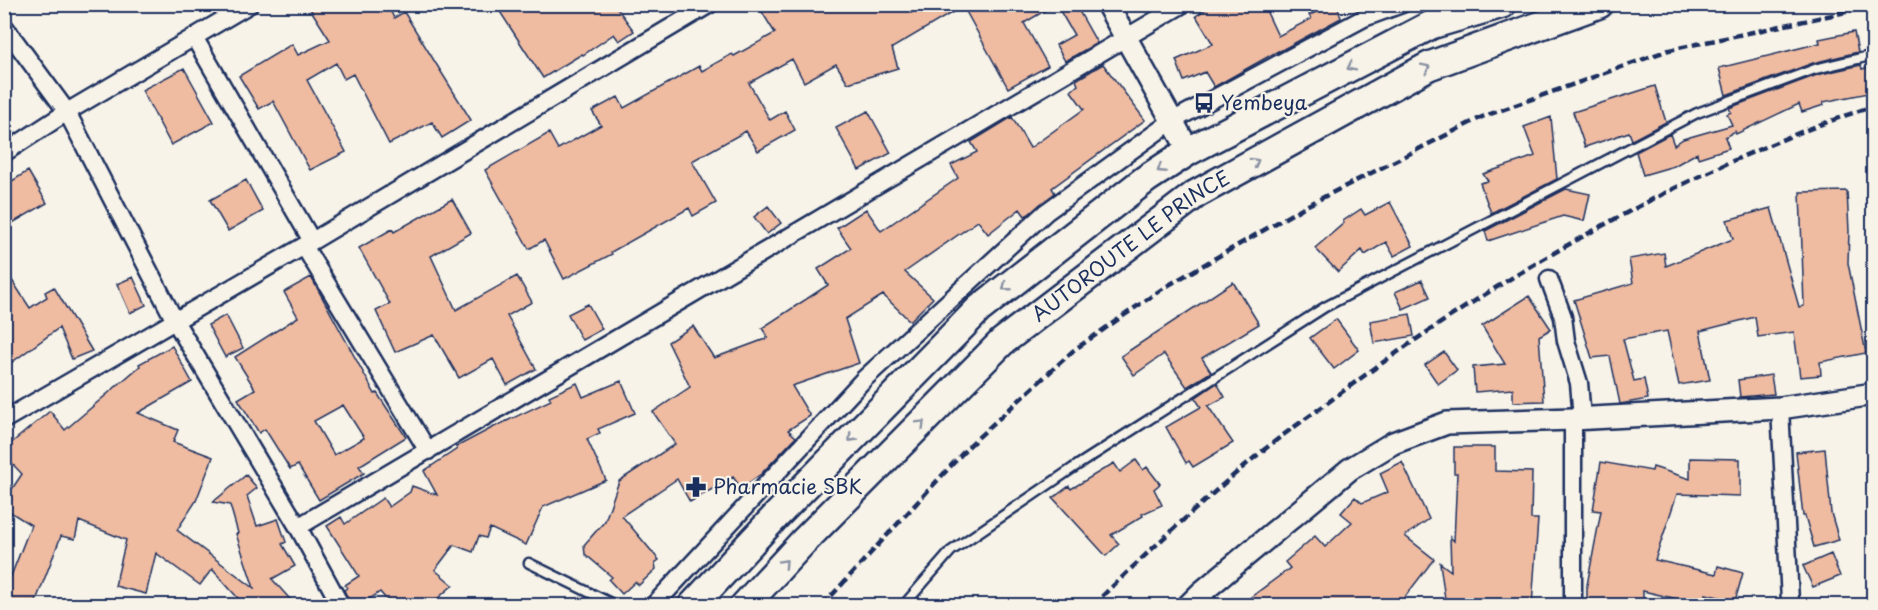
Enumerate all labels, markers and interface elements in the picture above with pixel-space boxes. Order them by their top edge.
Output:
one-way arrow [1347,59,1358,71]
one-way arrow [1419,64,1430,76]
place label: Yembeya [1221,87,1308,117]
bus stop icon: Yembeya [1192,91,1216,115]
one-way arrow [1248,158,1259,169]
one-way arrow [1157,161,1167,173]
street label: AUTOROUTE LE PRINCE [1025,162,1235,328]
one-way arrow [1002,280,1013,291]
one-way arrow [914,420,925,430]
one-way arrow [848,432,859,442]
place label: Pharmacie SBK [713,471,863,501]
pharmacy icon: Pharmacie SBK [684,475,708,499]
one-way arrow [777,559,788,569]

